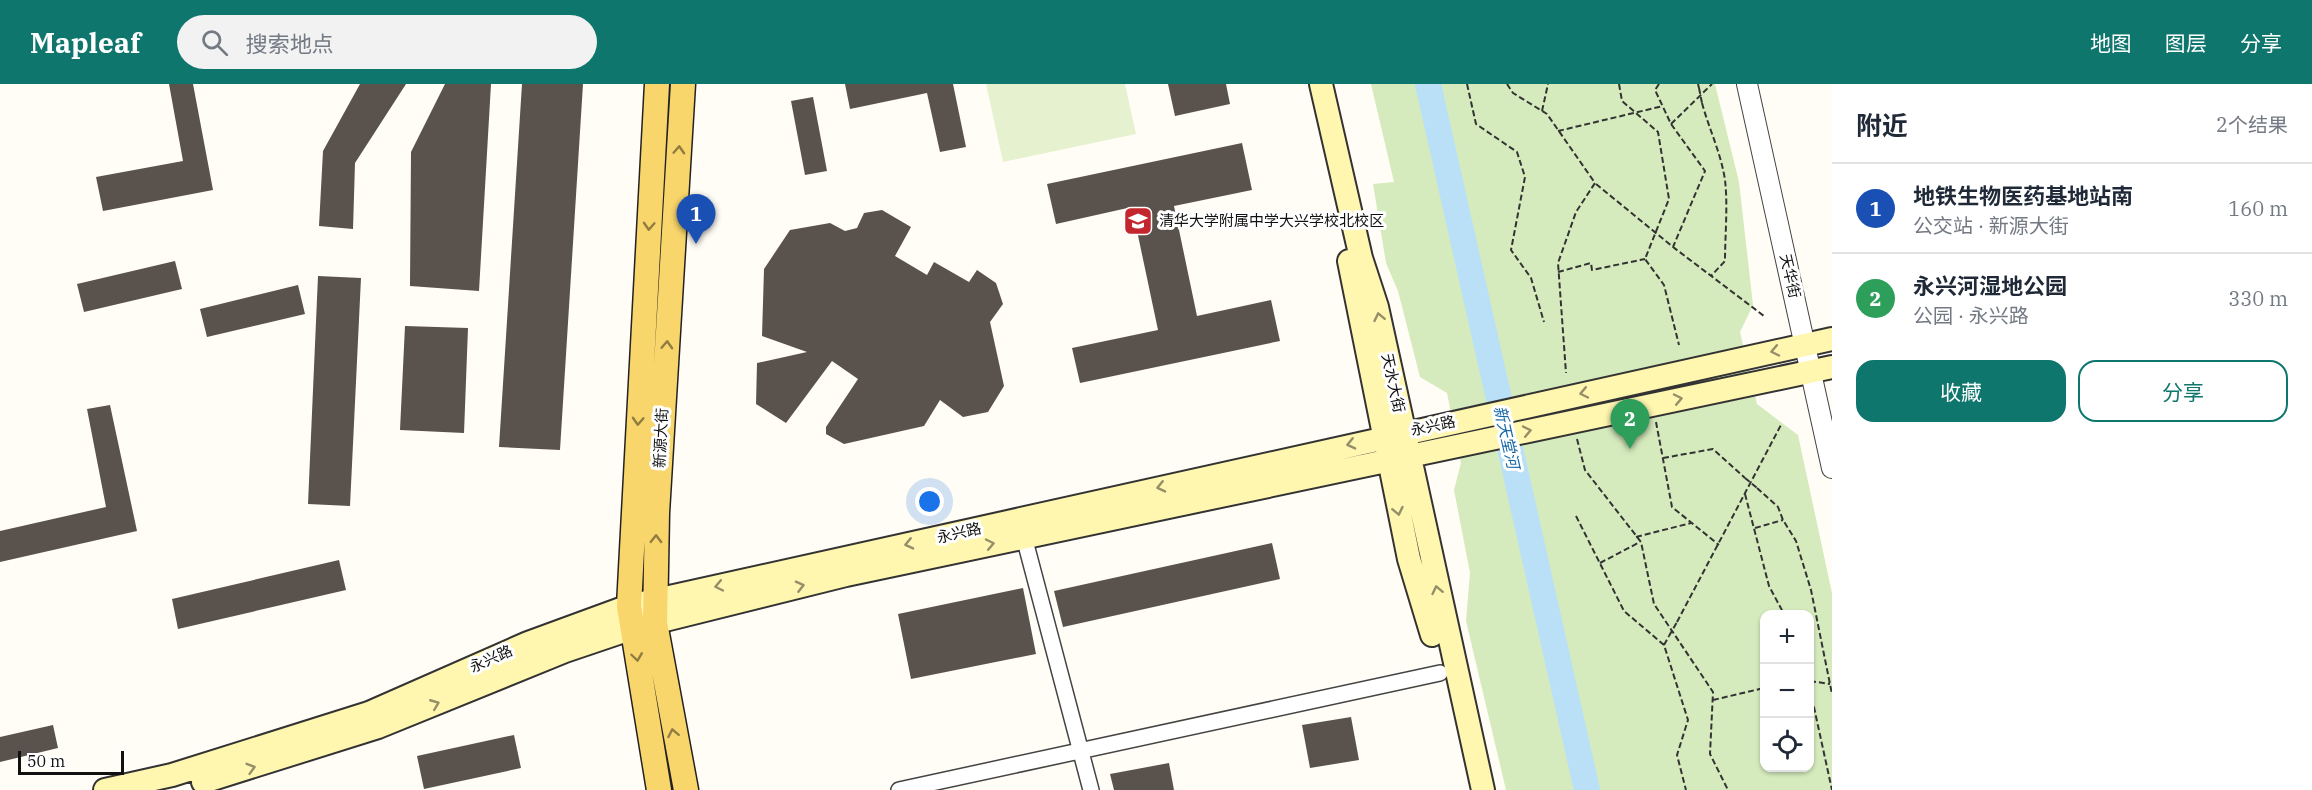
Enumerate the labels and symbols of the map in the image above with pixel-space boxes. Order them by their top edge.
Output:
one-way arrow [672,146,685,155]
pin: 1 [676,194,716,244]
school or university icon: 清华大学附属中学大兴学校北校区 [1122,205,1154,237]
place label: 清华大学附属中学大兴学校北校区 [1159,211,1384,230]
one-way arrow [642,222,655,231]
street label: 天华街 [1776,252,1805,300]
one-way arrow [1373,312,1386,322]
one-way arrow [660,340,673,349]
one-way arrow [1770,344,1780,357]
street label: 天水大街 [1378,352,1409,414]
one-way arrow [1580,386,1590,399]
one-way arrow [1672,393,1682,406]
pin: 2 [1610,400,1650,449]
water label: 新天堂河 [1490,404,1525,473]
street label: 新源大街 [649,408,672,468]
street label: 永兴路 [1409,412,1457,439]
one-way arrow [632,417,645,426]
one-way arrow [1522,425,1532,438]
one-way arrow [1347,437,1357,450]
one-way arrow [1156,480,1166,493]
your location [915,487,944,516]
one-way arrow [1391,505,1404,515]
street label: 永兴路 [935,518,983,547]
one-way arrow [650,535,663,544]
one-way arrow [905,536,915,549]
one-way arrow [985,538,995,551]
one-way arrow [714,579,724,592]
one-way arrow [795,580,805,593]
one-way arrow [1431,585,1444,595]
street label: 永兴路 [466,641,515,676]
one-way arrow [630,653,642,662]
one-way arrow [429,699,440,711]
one-way arrow [667,728,680,738]
scale bar [18,748,124,776]
one-way arrow [245,763,256,775]

